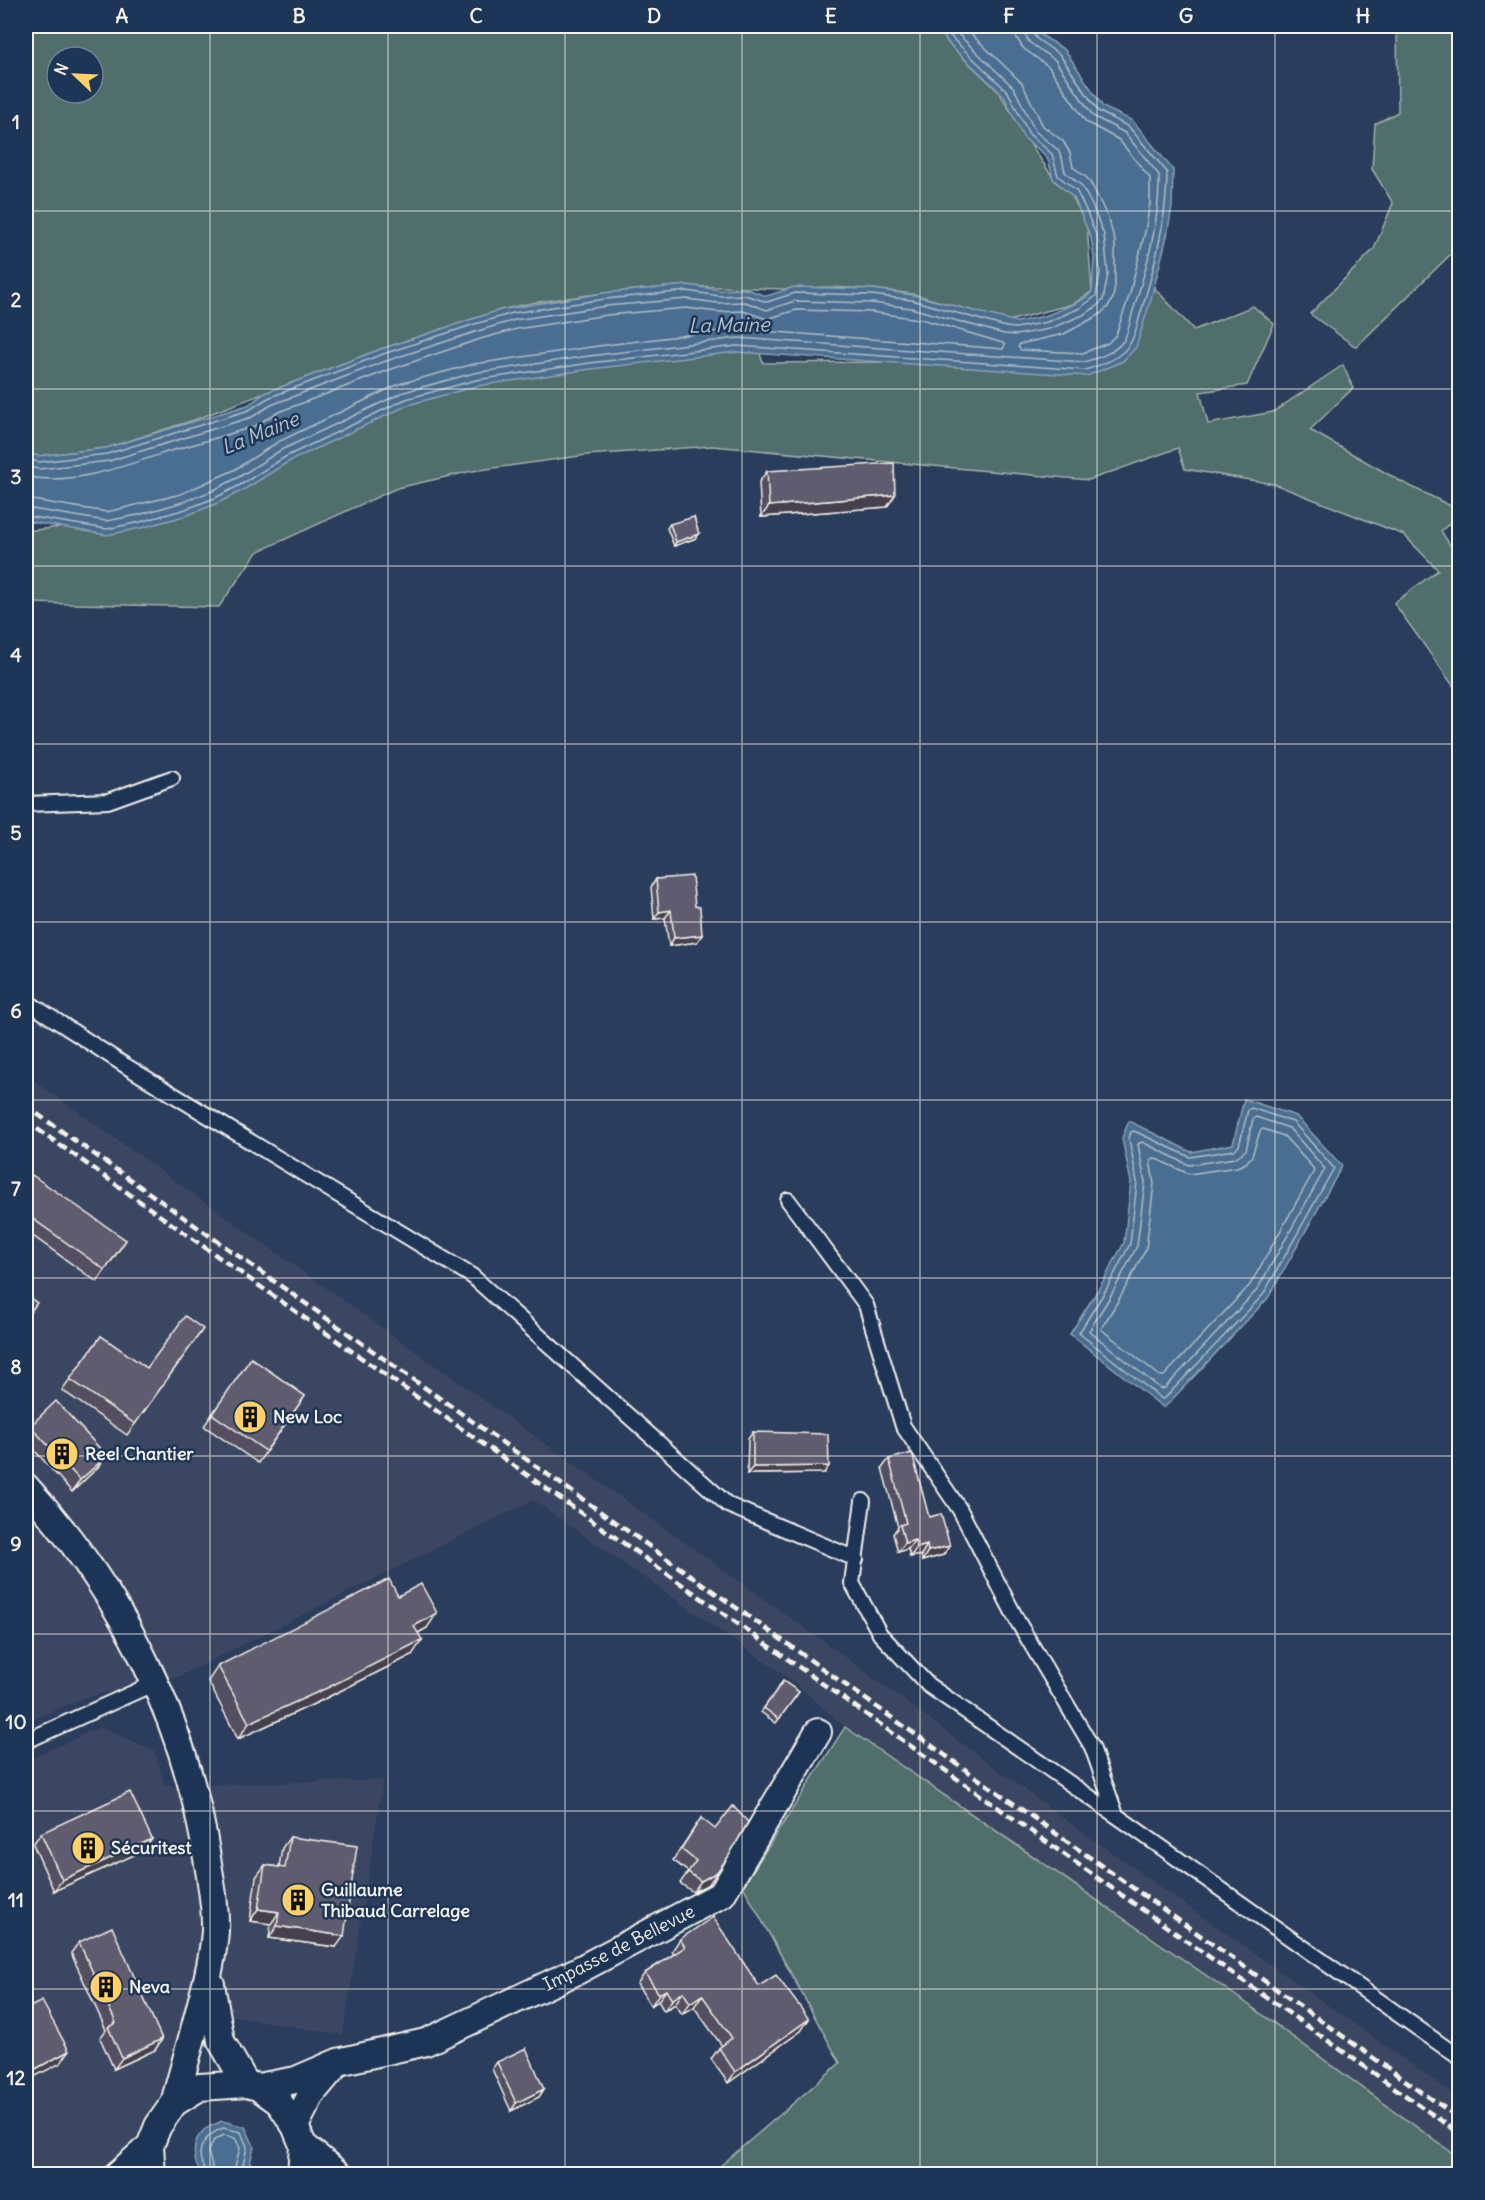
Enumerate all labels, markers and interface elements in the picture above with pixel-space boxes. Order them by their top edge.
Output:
text: A [116,3,129,28]
text: B [292,3,306,28]
text: C [469,3,483,28]
text: D [647,3,661,28]
text: E [825,3,837,28]
text: F [1003,3,1015,28]
text: G [1179,3,1193,28]
text: H [1356,3,1370,28]
north arrow [45,45,105,105]
text: N [50,60,73,78]
text: 1 [12,109,20,134]
text: 2 [11,287,22,312]
water label: La Maine [688,311,771,338]
water label: La Maine [217,405,303,459]
text: 3 [10,464,22,489]
text: 4 [10,642,22,667]
text: 5 [10,820,22,845]
text: 6 [10,998,22,1023]
text: 7 [11,1176,21,1201]
text: 8 [10,1354,22,1379]
building icon: New Loc [232,1399,268,1435]
place label: New Loc [273,1405,342,1428]
building icon: Reel Chantier [44,1436,80,1472]
place label: Reel Chantier [85,1442,194,1465]
text: 9 [10,1531,22,1556]
text: 10 [5,1709,27,1734]
building icon: Sécuritest [70,1830,106,1866]
place label: Sécuritest [111,1836,193,1859]
place label: Guillaume Thibaud Carrelage [321,1878,470,1922]
building icon: Guillaume Thibaud Carrelage [280,1882,316,1918]
text: 11 [8,1887,24,1912]
street label: Impasse de Bellevue [539,1899,698,1996]
building icon: Neva [88,1969,124,2005]
place label: Neva [129,1975,170,1998]
text: 12 [7,2065,25,2090]

